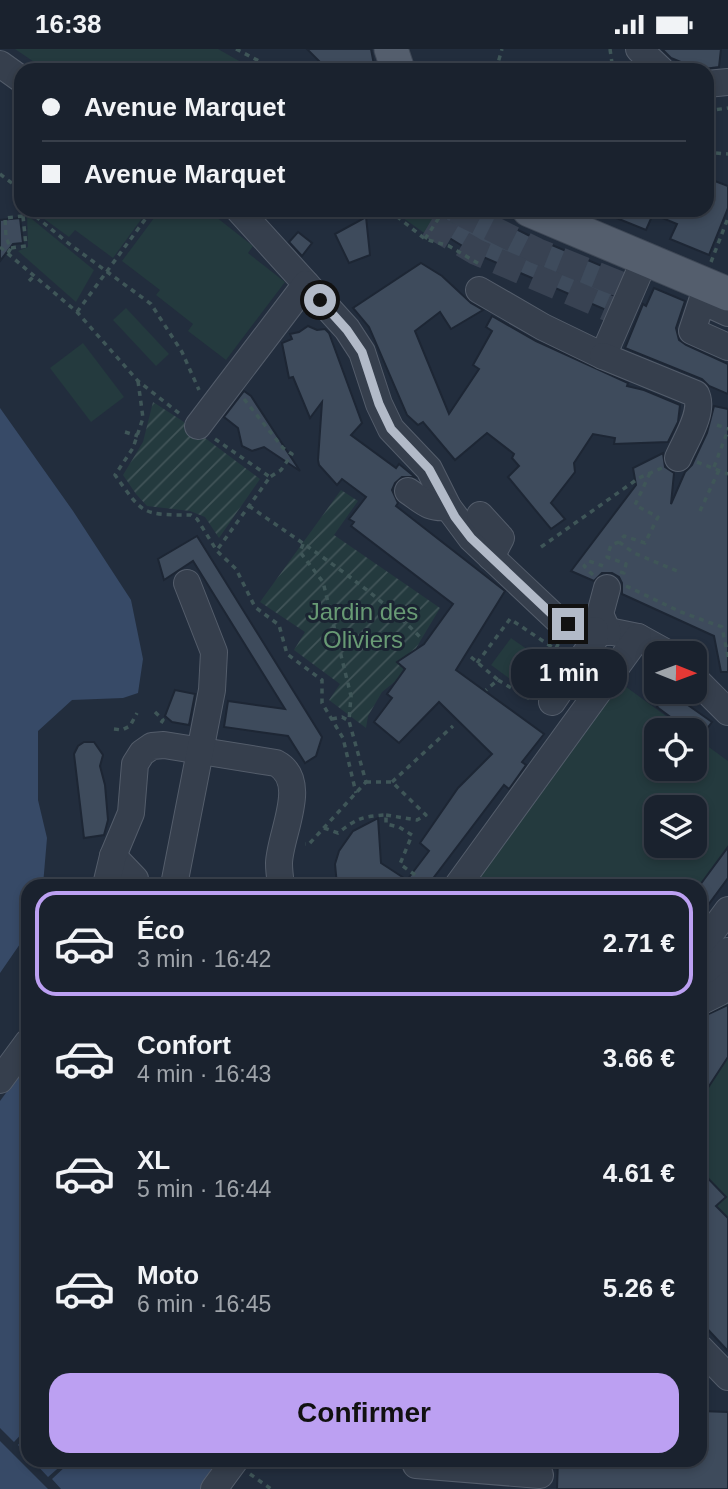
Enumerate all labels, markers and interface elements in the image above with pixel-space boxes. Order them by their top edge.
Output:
text: 16:38 [35,9,102,39]
text: Avenue Marquet [84,92,285,122]
text: Avenue Marquet [84,159,285,189]
route start [304,284,336,316]
park label: Jardin des Oliviers [308,598,418,653]
route end [552,608,584,640]
north arrow [644,641,707,703]
map controls [644,641,707,858]
callout: 1 min [510,649,626,697]
text: 1 min [539,660,599,686]
button: locate [644,718,707,781]
button: layers [644,795,707,858]
icon: car [53,912,116,975]
text: Éco [137,915,185,945]
text: 2.71 € [603,928,675,958]
text: 3 min · 16:42 [137,946,271,972]
icon: car [53,1027,116,1090]
text: Confort [137,1030,231,1060]
text: 3.66 € [603,1043,675,1073]
text: 4 min · 16:43 [137,1061,271,1087]
icon: car [53,1142,116,1205]
text: XL [137,1145,170,1175]
text: 4.61 € [603,1158,675,1188]
text: 5 min · 16:44 [137,1176,271,1202]
icon: car [53,1257,116,1320]
text: Moto [137,1260,199,1290]
text: 5.26 € [603,1273,675,1303]
text: 6 min · 16:45 [137,1291,271,1317]
button: Confirmer [49,1373,679,1453]

